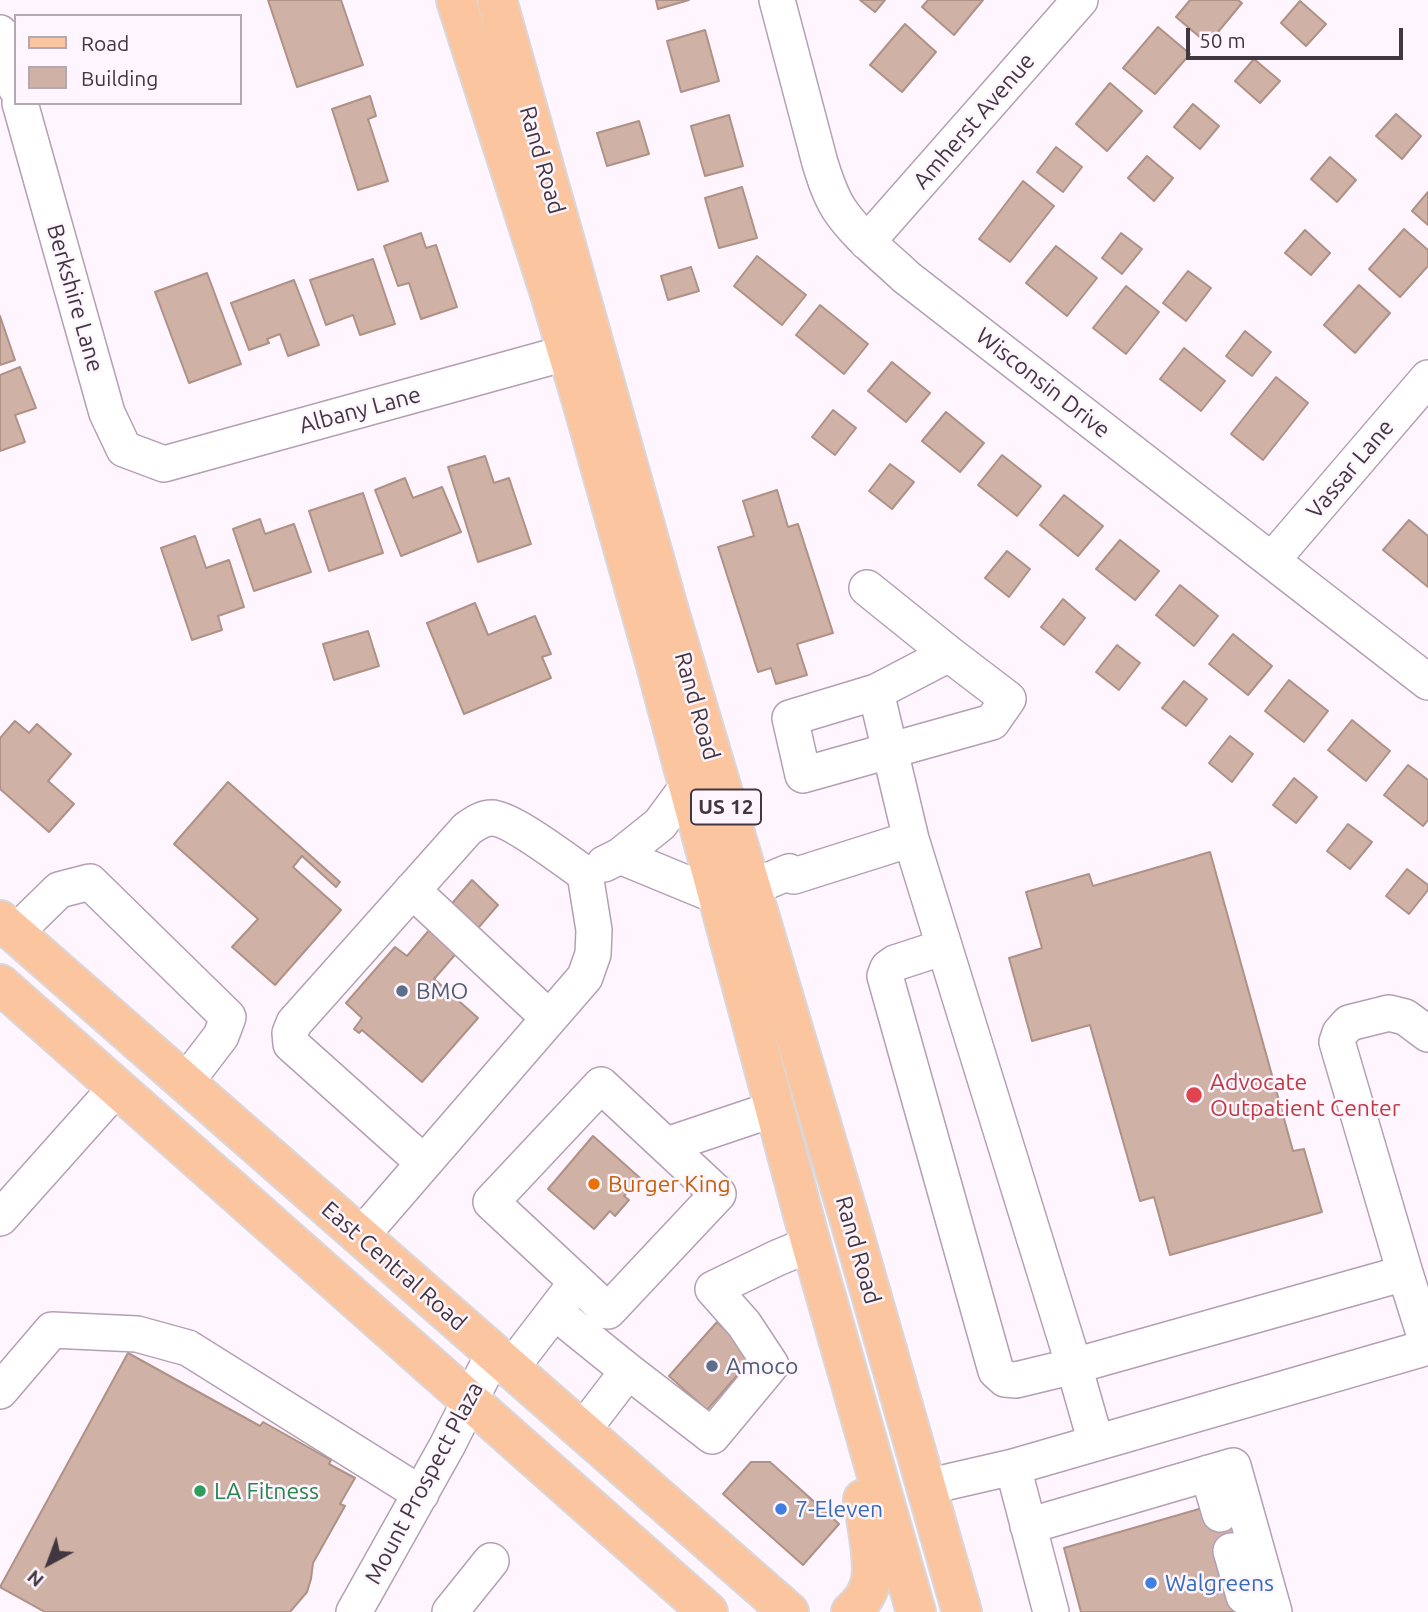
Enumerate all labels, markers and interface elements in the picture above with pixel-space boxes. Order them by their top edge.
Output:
legend [14,14,242,105]
scale bar [1190,14,1407,58]
text: 50 m [1199,28,1246,52]
text: Road [81,31,129,55]
street label: Amherst Avenue [907,47,1041,195]
text: Building [81,66,158,90]
street label: Rand Road [513,103,571,217]
street label: Berkshire Lane [41,221,109,375]
street label: Wisconsin Drive [970,322,1116,444]
street label: Albany Lane [296,381,424,439]
street label: Vassar Lane [1300,414,1400,524]
street label: Rand Road [668,649,726,763]
road number: US 12 [691,790,761,824]
place label: BMO [416,977,468,1005]
marker: BMO [394,983,410,999]
place label: Advocate Outpatient Center [1210,1068,1400,1122]
marker: Advocate Outpatient Center [1184,1085,1204,1105]
place label: Burger King [608,1170,731,1198]
marker: Burger King [586,1176,602,1192]
street label: Rand Road [829,1193,887,1307]
street label: East Central Road [316,1196,472,1336]
place label: Amoco [726,1352,798,1380]
marker: Amoco [704,1358,720,1374]
street label: Mount Prospect Plaza [359,1377,489,1589]
place label: LA Fitness [214,1477,319,1505]
marker: LA Fitness [192,1483,208,1499]
place label: 7-Eleven [795,1495,883,1523]
marker: 7-Eleven [773,1501,789,1517]
north arrow [14,1528,84,1598]
text: N [23,1566,48,1592]
place label: Walgreens [1165,1569,1274,1597]
marker: Walgreens [1143,1575,1159,1591]

